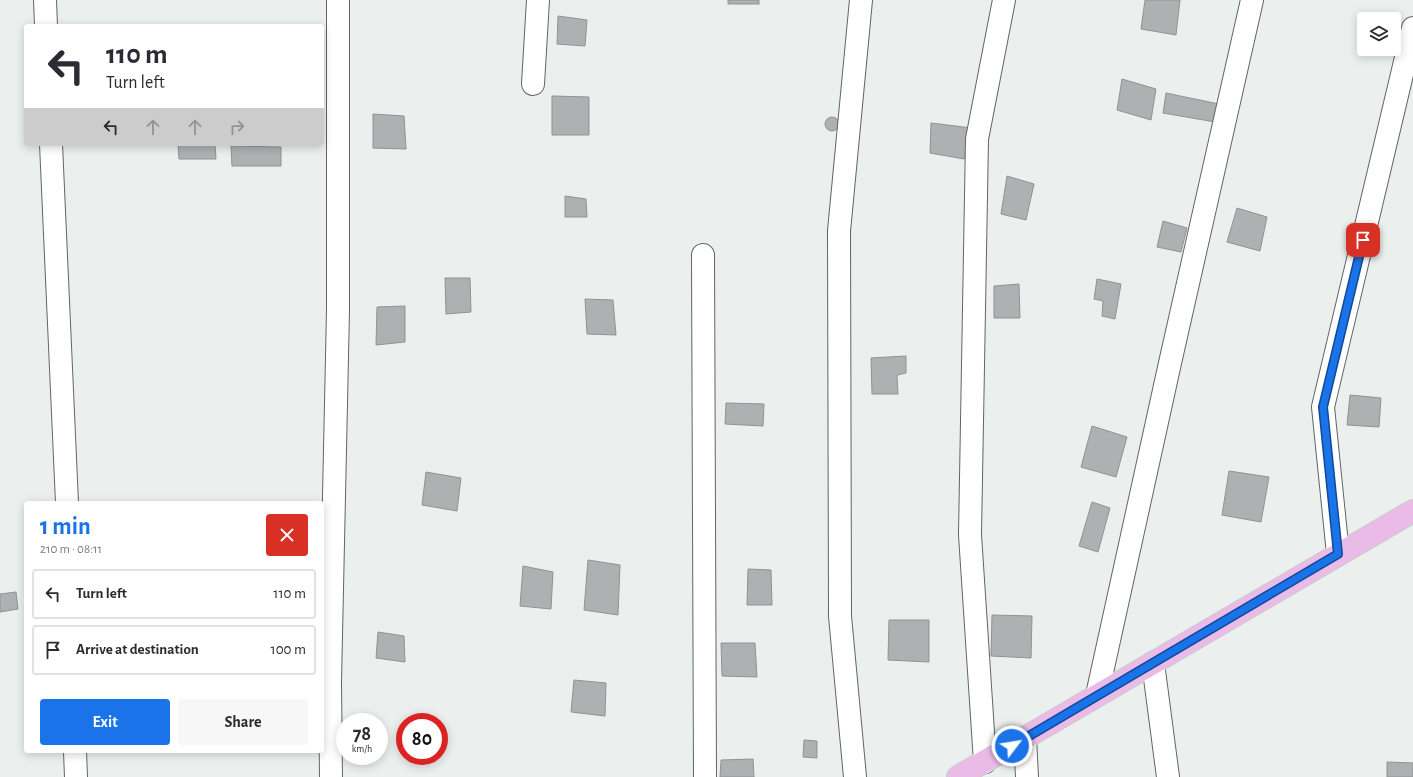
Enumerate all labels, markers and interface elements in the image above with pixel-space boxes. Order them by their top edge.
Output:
map controls [1357,12,1401,56]
button: layers [1357,12,1401,56]
icon: left [40,40,92,92]
text: 110 m [106,41,168,69]
text: Turn left [106,74,165,92]
icon: left [100,116,122,138]
icon: ahead [142,116,164,138]
icon: ahead [184,116,206,138]
icon: right [226,116,248,138]
pin [1346,223,1380,257]
icon: arrive [1352,229,1374,251]
button: close [266,514,308,556]
text: 1 min [40,515,91,539]
text: 210 m · 08:11 [40,543,102,556]
icon: left [42,583,64,605]
text: Turn left [76,586,127,601]
text: 110 m [273,586,306,601]
icon: arrive [42,639,64,661]
text: Arrive at destination [76,642,199,657]
text: 100 m [271,642,306,657]
button: Exit [40,699,170,745]
button: Share [178,699,308,745]
speed limit sign: 80 [396,713,448,765]
text: 78 [353,724,371,744]
position arrow [991,725,1033,767]
text: km/h [352,744,372,754]

